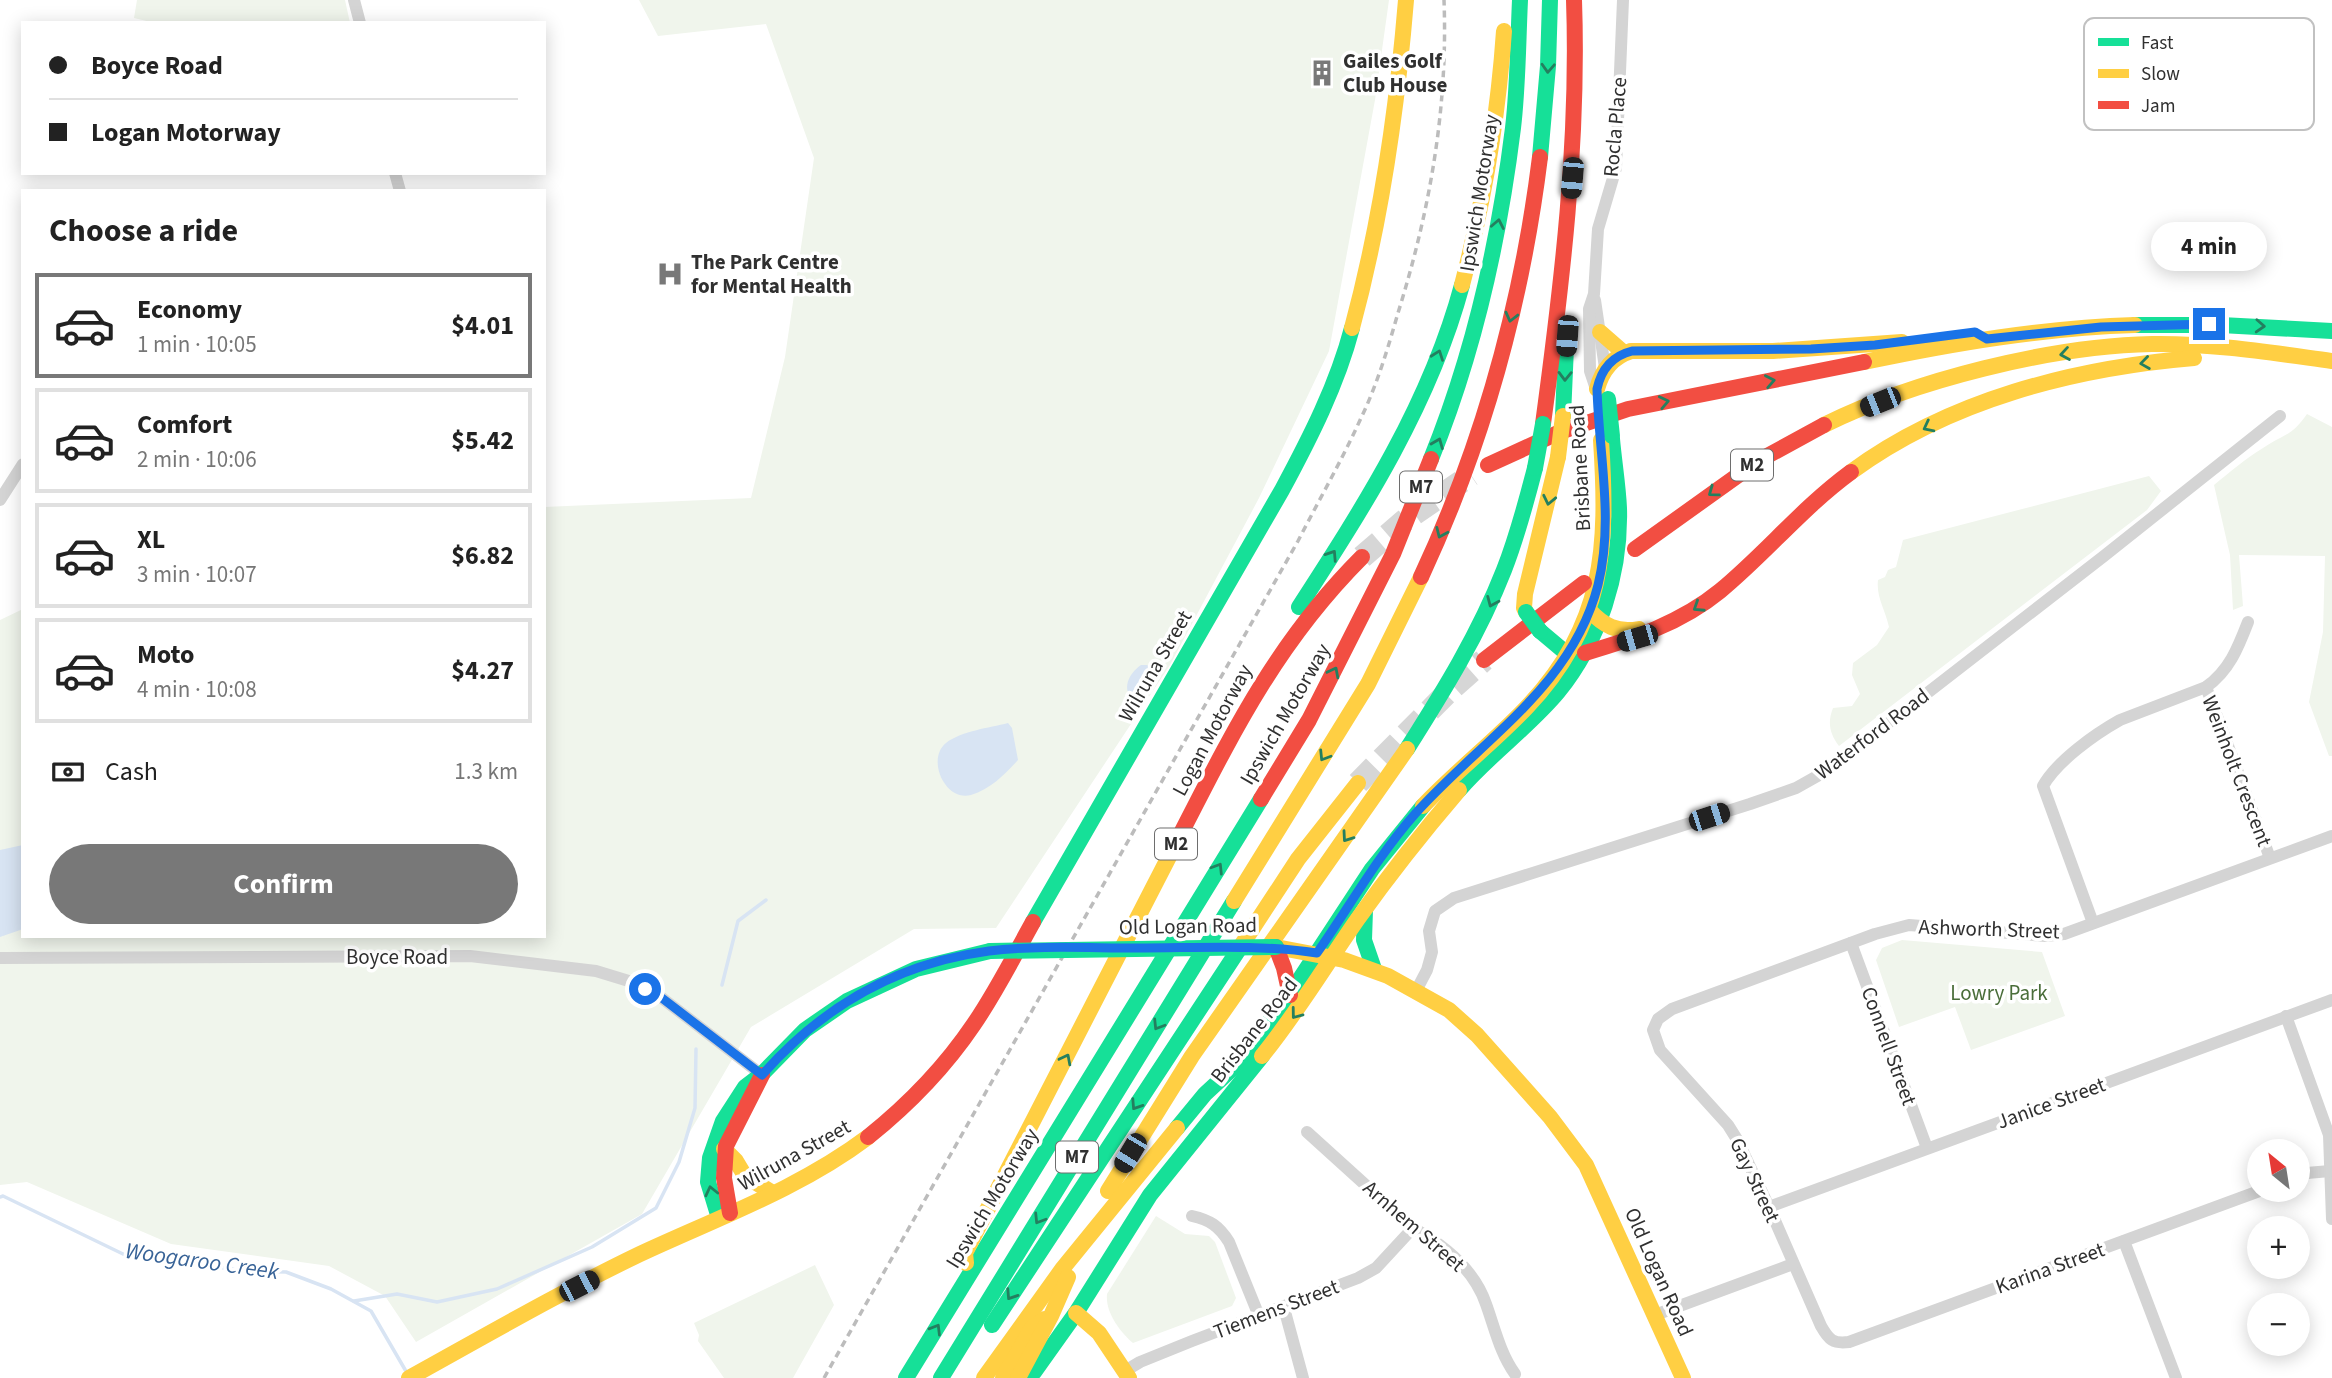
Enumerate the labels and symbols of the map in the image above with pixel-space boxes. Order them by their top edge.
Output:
legend [2084,18,2314,130]
text: Fast [2141,30,2174,57]
place label: Gailes Golf Club House [1343,46,1447,100]
building icon: Gailes Golf Club House [1307,58,1337,88]
text: Slow [2141,61,2180,88]
one-way arrow [1541,63,1556,74]
street label: Rocla Place [1596,76,1634,178]
text: Jam [2141,93,2175,120]
street label: Ipswich Motorway [1452,112,1506,274]
car [1560,156,1585,200]
one-way arrow [1490,218,1505,230]
callout: 4 min [2151,222,2267,272]
place label: The Park Centre for Mental Health [691,247,852,301]
hospital icon: The Park Centre for Mental Health [655,259,685,289]
route end [2193,308,2225,340]
one-way arrow [1505,311,1519,323]
car [1556,314,1579,358]
one-way arrow [2254,318,2265,333]
one-way arrow [2059,346,2070,361]
one-way arrow [1430,349,1444,361]
one-way arrow [2139,355,2151,370]
one-way arrow [1557,372,1573,382]
one-way arrow [1764,375,1776,390]
car [1857,384,1904,420]
one-way arrow [1658,396,1670,411]
street label: Brisbane Road [1562,404,1598,532]
one-way arrow [1923,419,1935,433]
one-way arrow [1430,437,1444,449]
road number: M2 [1731,450,1773,480]
road number: M7 [1400,472,1442,502]
one-way arrow [1708,484,1721,496]
one-way arrow [1543,494,1558,506]
one-way arrow [1435,526,1449,539]
one-way arrow [1324,550,1337,563]
one-way arrow [1486,595,1500,607]
one-way arrow [1692,599,1705,612]
street label: Wilruna Street [1111,605,1199,727]
car [1614,622,1661,654]
street label: Ipswich Motorway [1232,638,1338,790]
street label: Logan Motorway [1165,659,1259,801]
one-way arrow [1325,667,1339,679]
street label: Waterford Road [1809,681,1935,787]
street label: Weinholt Crescent [2194,691,2280,851]
one-way arrow [1320,749,1333,762]
car [1686,801,1733,833]
road number: M2 [1155,828,1197,860]
one-way arrow [1343,829,1355,842]
one-way arrow [1210,862,1223,875]
street label: Old Logan Road [1119,910,1257,942]
street label: Ashworth Street [1918,912,2060,946]
street label: Boyce Road [346,942,448,972]
street label: Brisbane Road [1203,971,1305,1089]
route start [629,973,661,1005]
park label: Lowry Park [1950,978,2048,1008]
street label: Connell Street [1854,982,1924,1110]
one-way arrow [1291,1006,1304,1018]
one-way arrow [1154,1018,1167,1031]
one-way arrow [1057,1054,1071,1066]
street label: Janice Street [1992,1069,2110,1137]
one-way arrow [1131,1097,1144,1110]
street label: Wilruna Street [732,1112,856,1198]
street label: Ipswich Motorway [938,1122,1046,1274]
car [1111,1130,1150,1176]
street label: Gay Street [1722,1133,1788,1227]
north arrow [2247,1139,2310,1202]
road number: M7 [1056,1142,1098,1172]
street label: Arnhem Street [1357,1173,1471,1279]
one-way arrow [704,1185,719,1197]
street label: Old Logan Road [1617,1203,1701,1341]
one-way arrow [1034,1211,1047,1224]
water label: Woogaroo Creek [123,1234,282,1288]
street label: Karina Street [1991,1234,2109,1302]
car [556,1267,603,1305]
street label: Tiemens Street [1209,1271,1343,1347]
one-way arrow [1006,1288,1019,1301]
one-way arrow [928,1324,941,1337]

